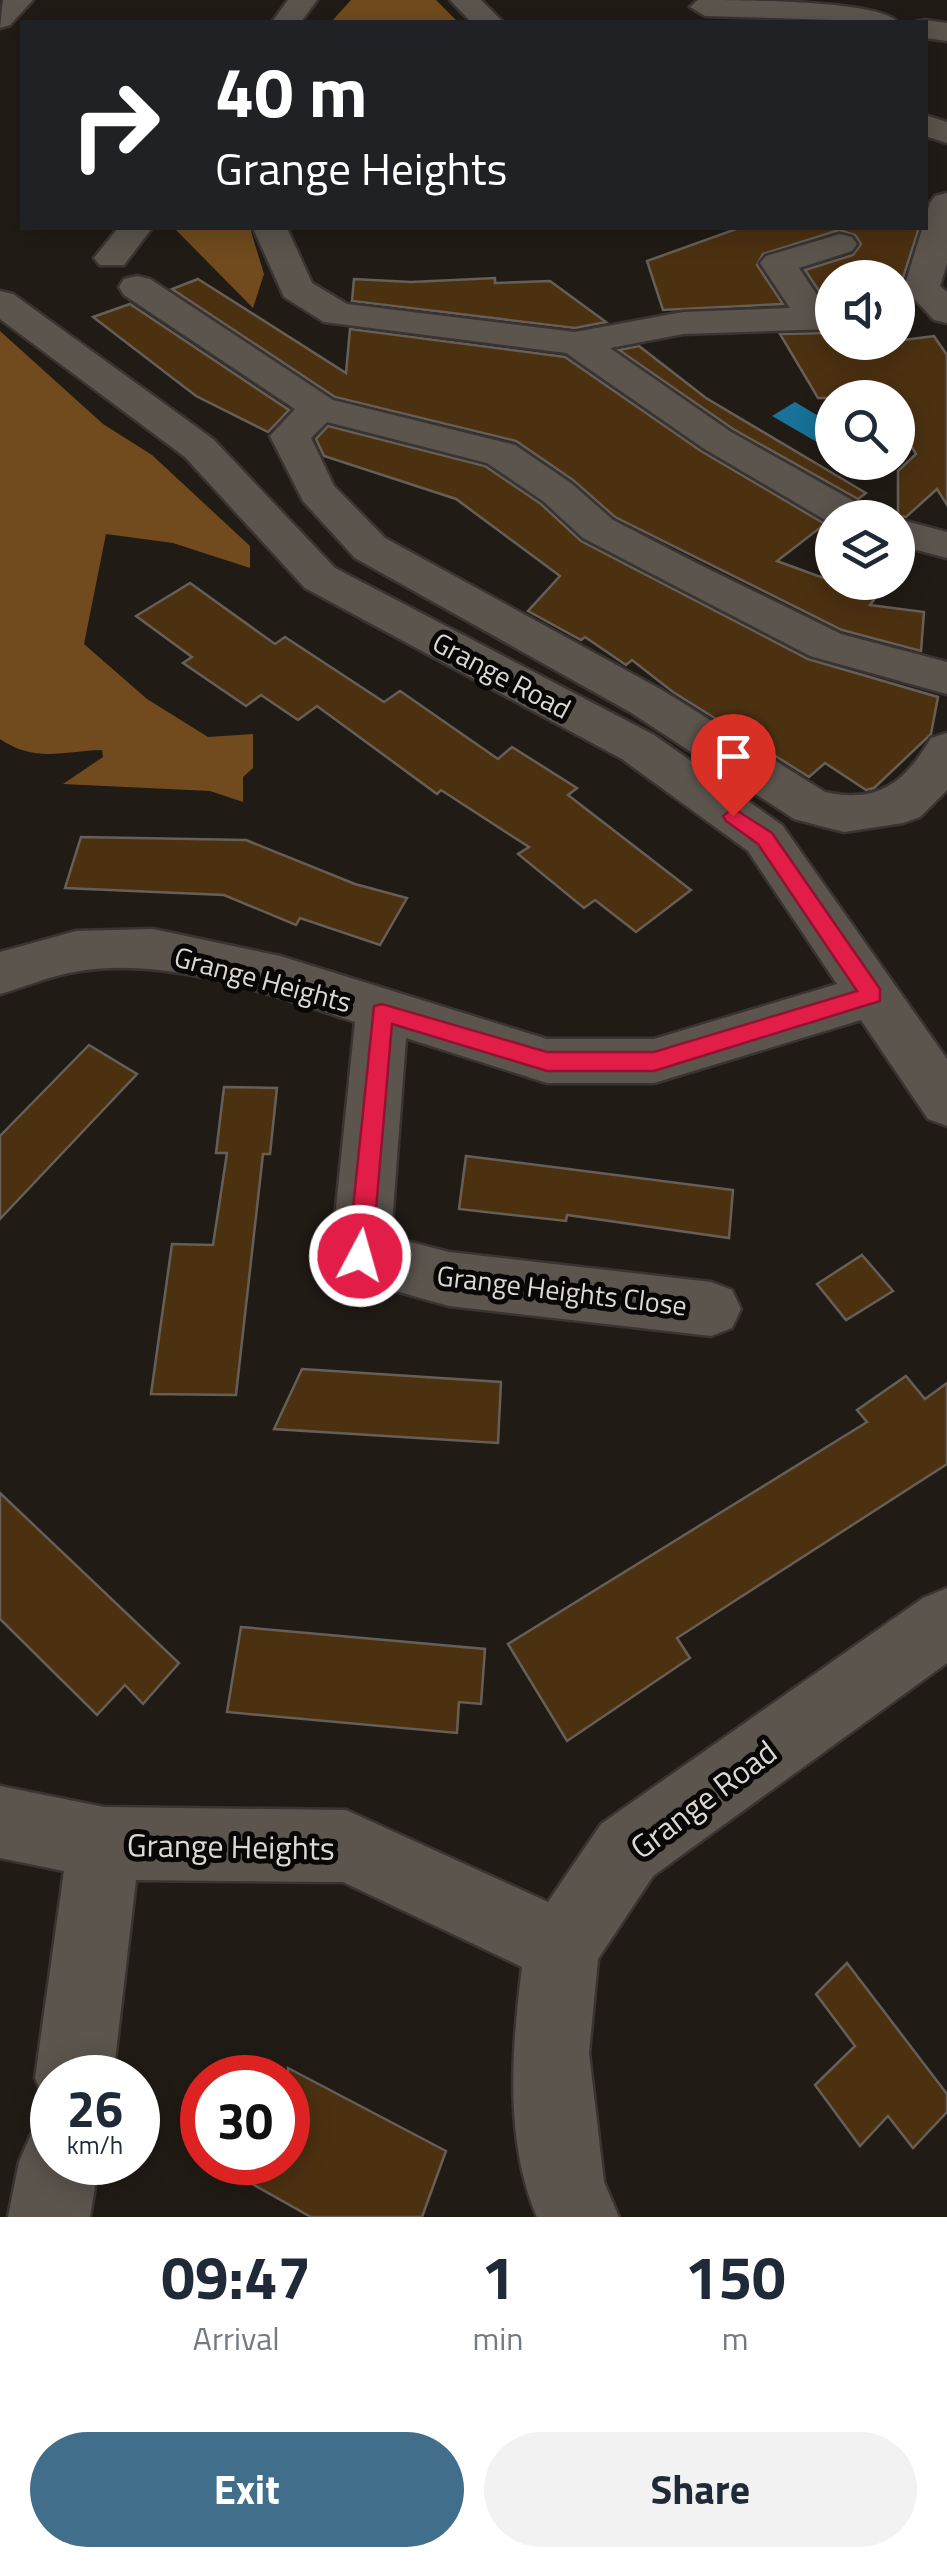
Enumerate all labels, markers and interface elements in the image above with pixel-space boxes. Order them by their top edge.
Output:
text: 40 m [215,38,368,144]
icon: right [50,60,180,190]
text: Grange Heights [215,134,507,202]
map controls [815,260,915,600]
button: sound [815,260,915,360]
button: search [815,380,915,480]
button: layers [815,500,915,600]
street label: Grange Road [425,620,579,730]
pin [691,714,776,817]
icon: arrive [706,729,761,784]
street label: Grange Heights [170,935,356,1023]
position arrow [308,1204,412,1308]
street label: Grange Heights Close [434,1253,690,1327]
street label: Grange Road [619,1728,787,1870]
street label: Grange Heights [127,1820,335,1872]
speed limit sign: 30 [180,2055,310,2185]
text: 26 [67,2070,123,2146]
text: km/h [67,2126,123,2164]
text: 09:47 [161,2231,311,2322]
text: 1 [481,2231,515,2322]
text: 150 [685,2231,786,2322]
text: Arrival [193,2314,280,2362]
text: min [472,2314,523,2362]
text: m [722,2314,749,2362]
button: Exit [30,2432,464,2547]
button: Share [484,2432,917,2547]

